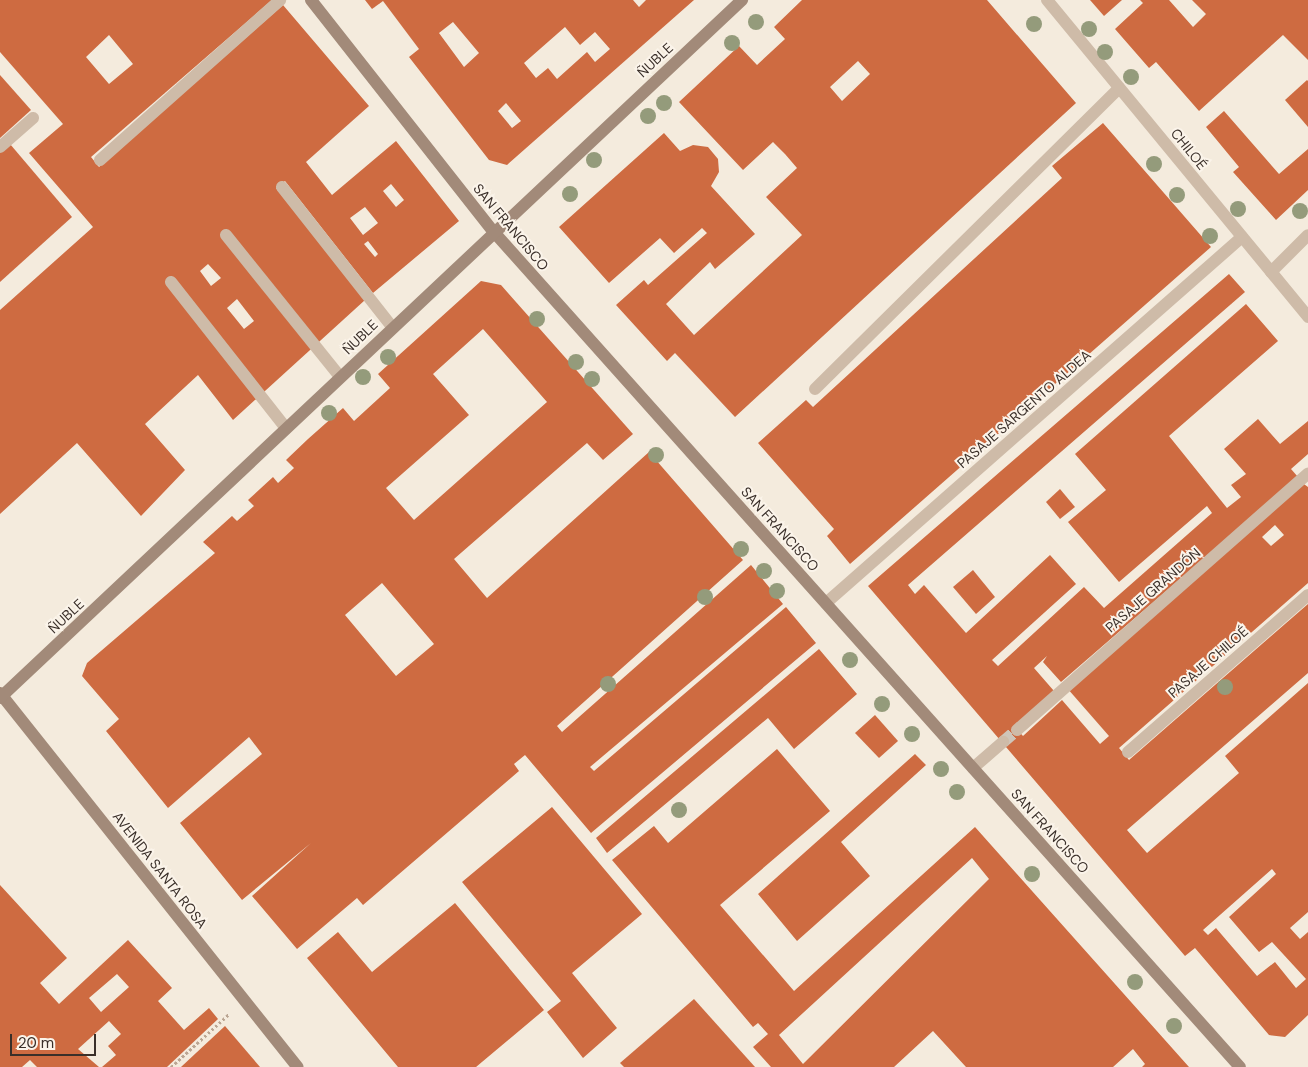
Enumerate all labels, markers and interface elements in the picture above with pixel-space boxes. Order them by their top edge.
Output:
street label: ÑUBLE [634,39,676,81]
street label: CHILOÉ [1167,125,1211,173]
street label: SAN FRANCISCO [470,180,552,274]
street label: ÑUBLE [339,316,381,358]
street label: PASAJE SARGENTO ALDEA [954,346,1094,472]
street label: SAN FRANCISCO [738,483,822,575]
street label: PASAJE GRANDÓN [1102,544,1204,636]
street label: ÑUBLE [45,595,87,637]
street label: PASAJE CHILOÉ [1165,623,1251,701]
street label: SAN FRANCISCO [1008,785,1092,877]
street label: AVENIDA SANTA ROSA [109,808,211,932]
scale bar [12,1024,99,1056]
text: 20 m [18,1033,54,1053]

